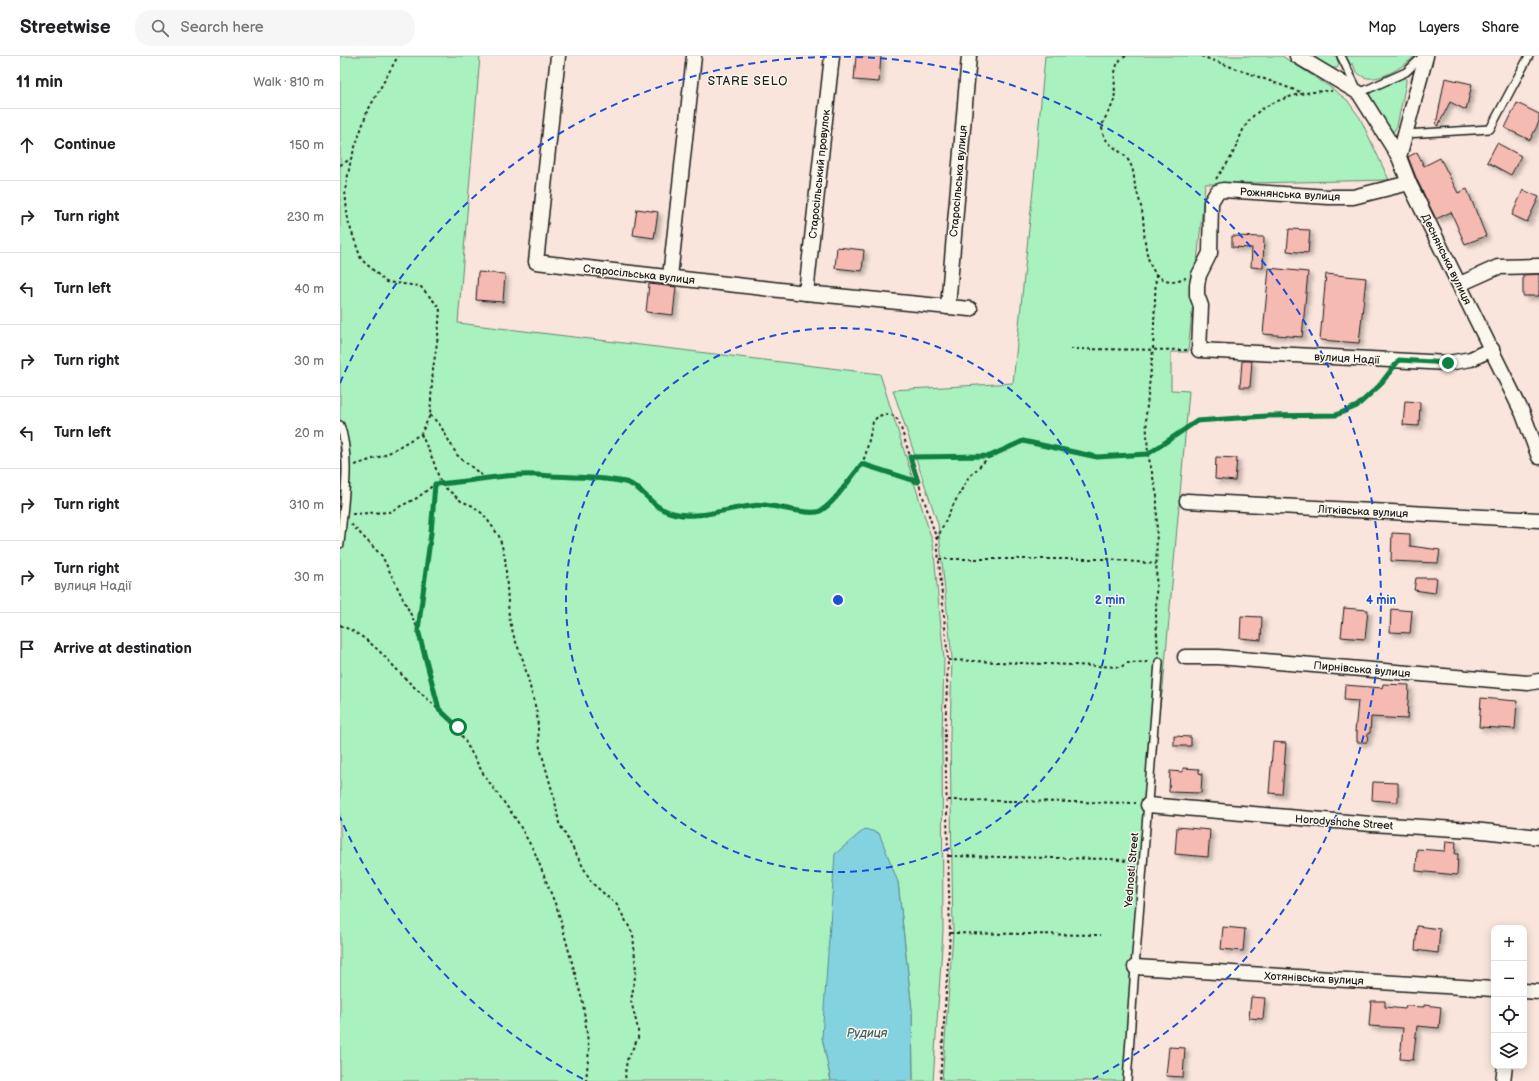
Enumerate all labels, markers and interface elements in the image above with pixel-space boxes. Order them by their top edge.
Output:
search box [135,10,415,46]
text: Streetwise [20,16,111,39]
icon: search [149,17,171,39]
text: Search here [181,18,264,37]
text: Map [1368,19,1396,36]
text: Layers [1418,19,1460,36]
text: Share [1482,19,1519,36]
text: 11 min [16,72,63,92]
text: Walk · 810 m [253,74,324,90]
district label: STARE SELO [708,74,788,89]
street label: Старосільський провулок [806,109,833,239]
street label: Старосільська вулиця [947,125,970,238]
icon: ahead [16,134,38,156]
text: Continue [54,135,116,154]
text: 150 m [290,137,324,153]
street label: Рожнянська вулиця [1239,185,1341,204]
icon: right [16,206,38,228]
text: Turn right [54,207,119,226]
text: 230 m [287,209,324,225]
street label: Деснянська вулиця [1419,212,1474,307]
street label: Старосільська вулиця [582,262,696,287]
icon: left [16,278,38,300]
text: Turn left [54,279,111,298]
text: 40 m [294,281,324,297]
icon: right [16,350,38,372]
street label: вулиця Надії [1314,350,1380,367]
text: Turn right [54,351,119,370]
text: 30 m [294,353,324,369]
route end [1439,354,1457,372]
icon: left [16,422,38,444]
text: Turn left [54,423,111,442]
text: 20 m [294,425,324,441]
icon: right [16,494,38,516]
text: Turn right [54,495,119,514]
text: 310 m [289,497,324,513]
street label: Літківська вулиця [1316,503,1409,520]
text: Turn right [54,559,119,578]
icon: right [16,566,38,588]
text: 30 m [294,569,324,585]
text: вулиця Надії [54,578,131,594]
centre of rings [831,593,845,607]
text: 2 min [1095,593,1125,608]
text: 4 min [1366,593,1396,608]
icon: arrive [16,638,38,660]
text: Arrive at destination [54,639,192,658]
street label: Пирнівська вулиця [1313,659,1411,680]
route start [449,718,467,736]
street label: Horodyshche Street [1294,813,1394,832]
street label: Yednosti Street [1122,831,1141,909]
map controls [1491,925,1527,1069]
button: + [1491,925,1527,961]
button: − [1491,961,1527,997]
street label: Хотянівська вулиця [1264,969,1364,988]
button: locate [1491,997,1527,1033]
water label: Рудиця [847,1026,888,1041]
button: layers [1491,1033,1527,1069]

